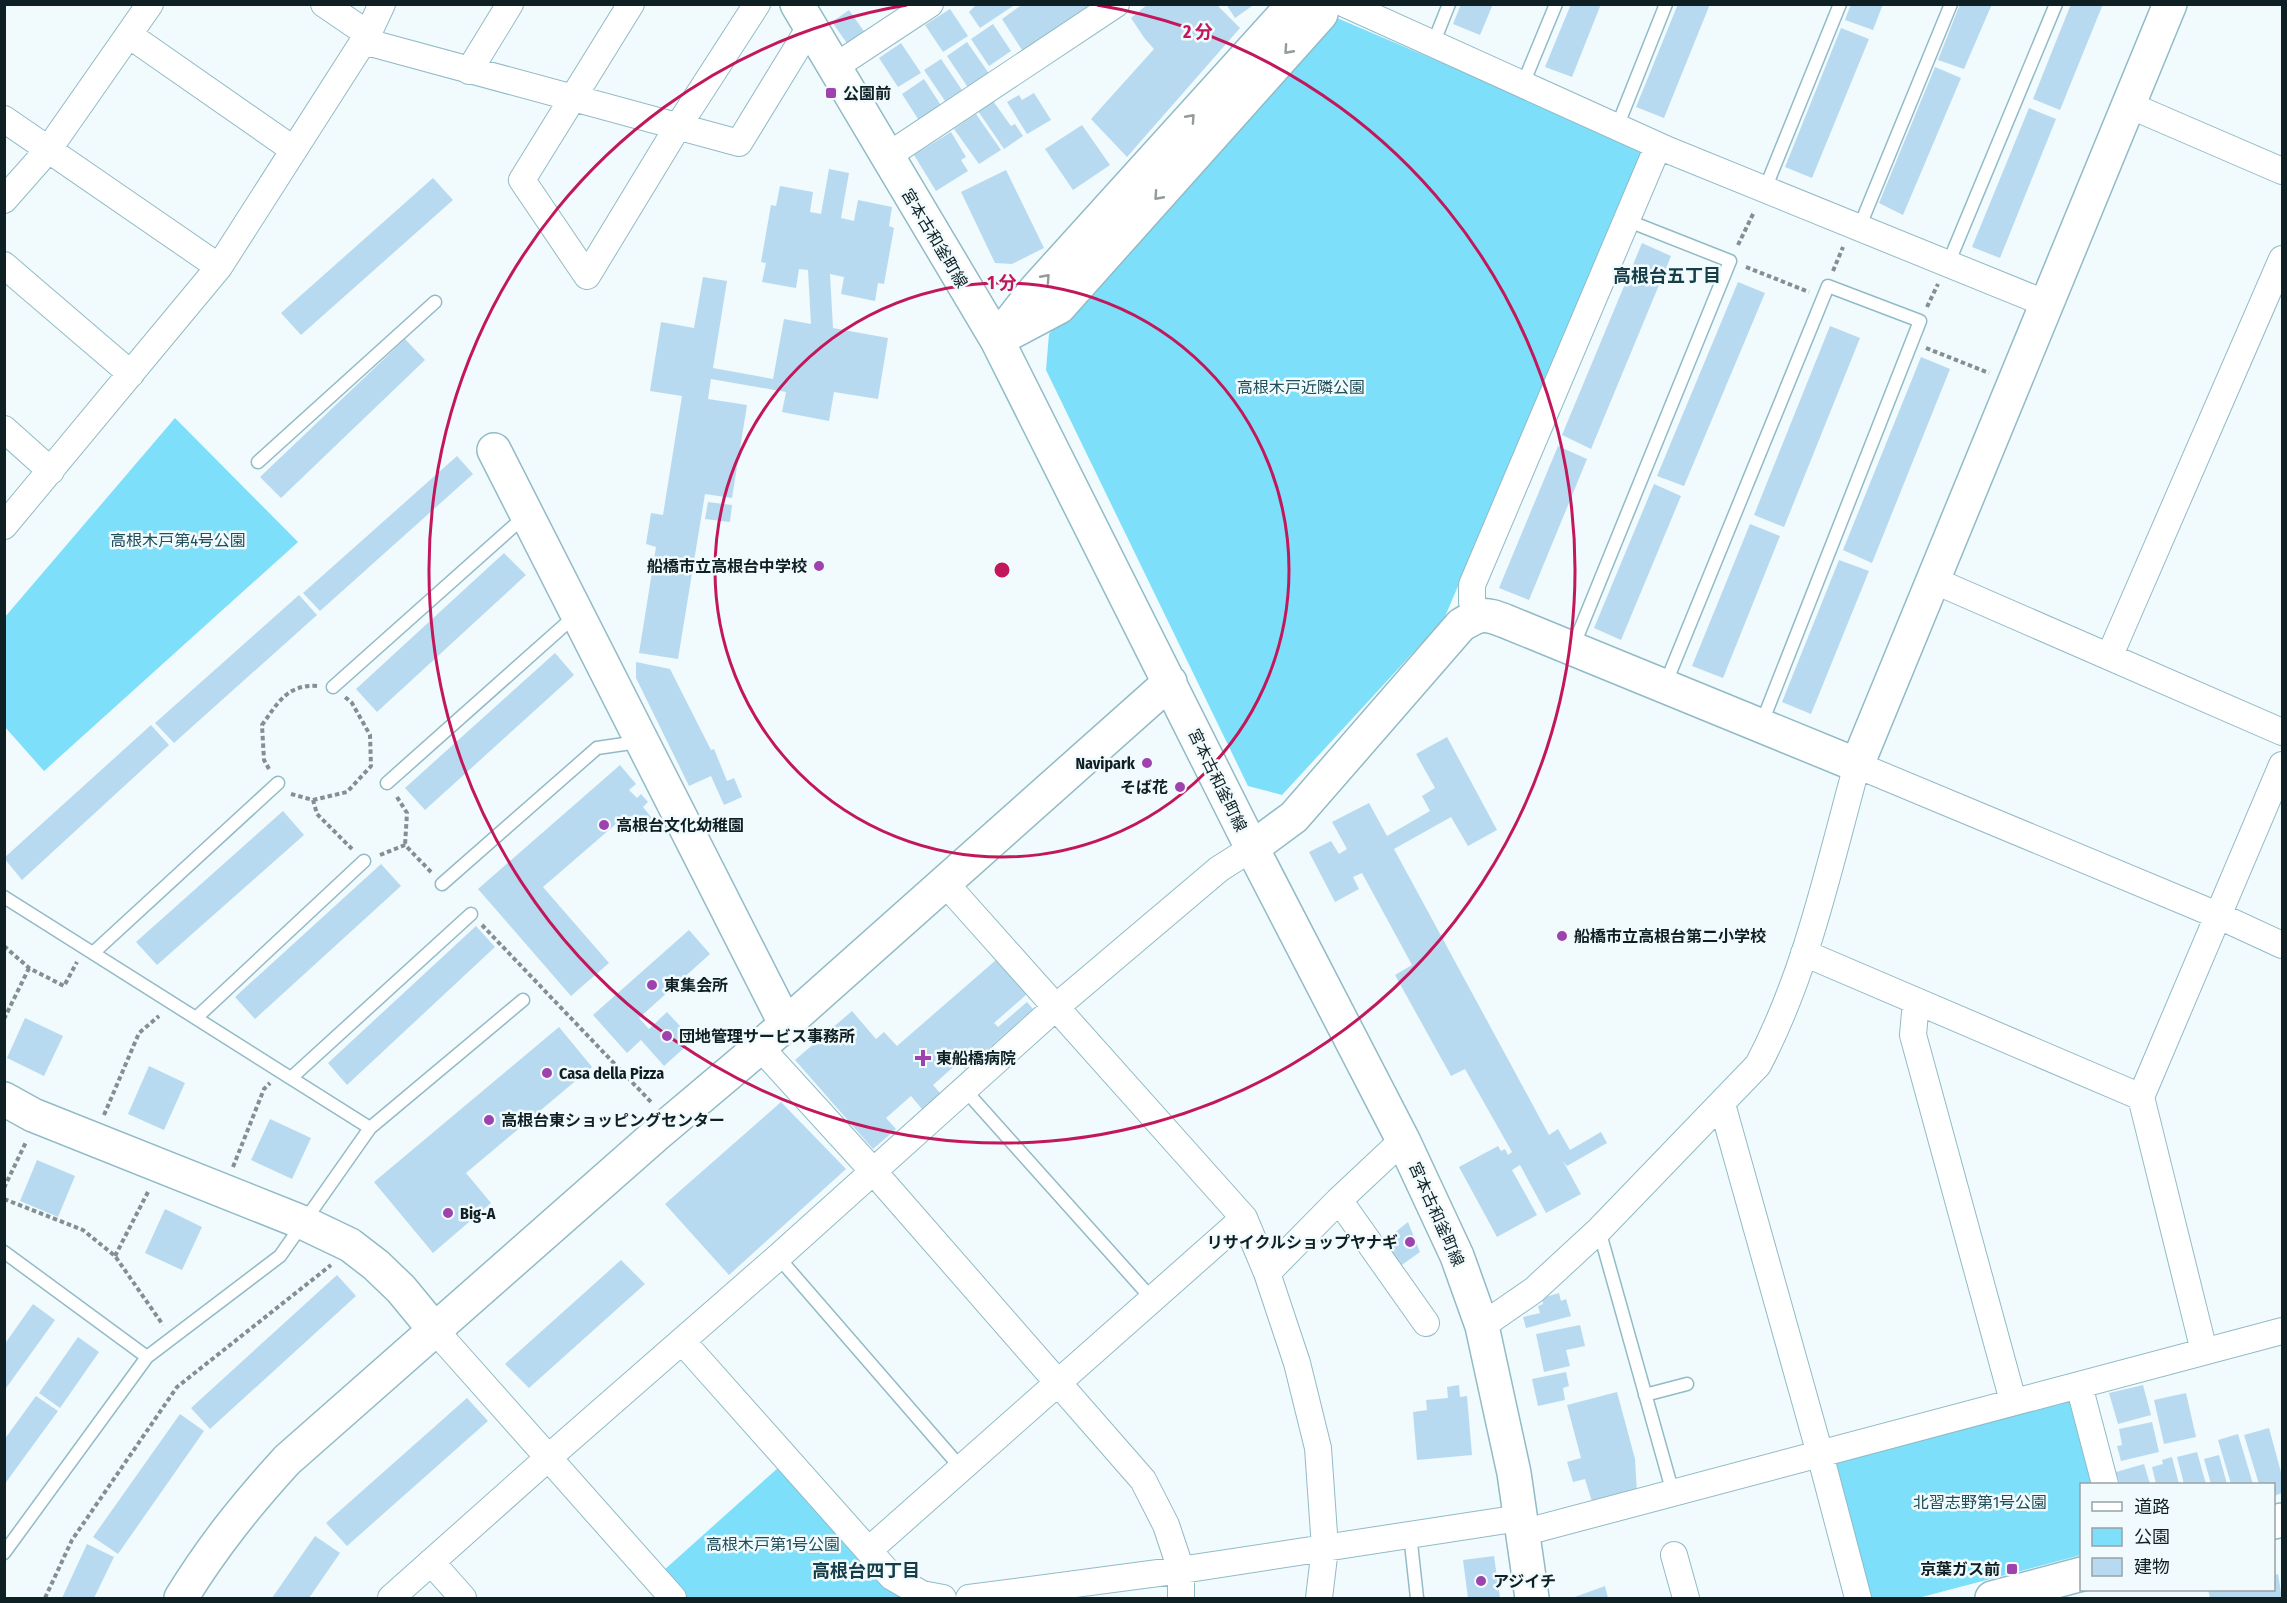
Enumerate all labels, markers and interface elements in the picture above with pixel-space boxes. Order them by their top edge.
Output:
text: 2 分 [1182,21,1213,43]
one-way arrow [1284,44,1295,54]
place label: 公園前 [843,84,891,103]
marker: 公園前 [824,86,838,100]
one-way arrow [1184,114,1195,125]
street label: 宮本古和釜町線 [898,185,972,291]
one-way arrow [1154,189,1165,200]
district label: 高根台五丁目 [1613,265,1721,287]
text: 1 分 [987,272,1017,294]
one-way arrow [1039,274,1050,284]
park label: 高根木戸近隣公園 [1237,378,1365,397]
park label: 高根木戸第4号公園 [110,531,246,550]
place label: 船橋市立高根台中学校 [647,557,807,576]
marker: 船橋市立高根台中学校 [812,559,826,573]
centre of rings [992,560,1012,580]
street label: 宮本古和釜町線 [1184,726,1251,835]
place label: Navipark [1076,754,1136,773]
marker: Navipark [1140,756,1154,770]
place label: そば花 [1120,778,1168,797]
marker: そば花 [1173,780,1187,794]
place label: 高根台文化幼稚園 [616,816,744,835]
marker: 高根台文化幼稚園 [597,818,611,832]
place label: 船橋市立高根台第二小学校 [1574,927,1766,946]
marker: 船橋市立高根台第二小学校 [1555,929,1569,943]
place label: 東集会所 [664,976,728,995]
marker: 東集会所 [645,978,659,992]
place label: 団地管理サービス事務所 [679,1027,855,1046]
marker: 団地管理サービス事務所 [660,1029,674,1043]
marker: 東船橋病院 [914,1049,932,1067]
place label: 東船橋病院 [936,1049,1016,1068]
place label: Casa della Pizza [559,1064,664,1083]
marker: Casa della Pizza [540,1066,554,1080]
place label: 高根台東ショッピングセンター [501,1111,725,1130]
marker: 高根台東ショッピングセンター [482,1113,496,1127]
street label: 宮本古和釜町線 [1405,1159,1468,1269]
place label: Big-A [460,1204,496,1223]
marker: Big-A [441,1206,455,1220]
place label: リサイクルショップヤナギ [1207,1233,1398,1252]
marker: リサイクルショップヤナギ [1403,1235,1417,1249]
legend [2080,1483,2275,1591]
park label: 北習志野第1号公園 [1913,1493,2047,1512]
text: 道路 [2134,1496,2170,1518]
text: 公園 [2134,1526,2170,1548]
park label: 高根木戸第1号公園 [706,1535,840,1554]
text: 建物 [2134,1556,2170,1578]
district label: 高根台四丁目 [812,1560,920,1582]
place label: 京葉ガス前 [1920,1560,2000,1579]
marker: 京葉ガス前 [2005,1562,2019,1576]
place label: アジイチ [1493,1572,1556,1591]
marker: アジイチ [1474,1574,1488,1588]

